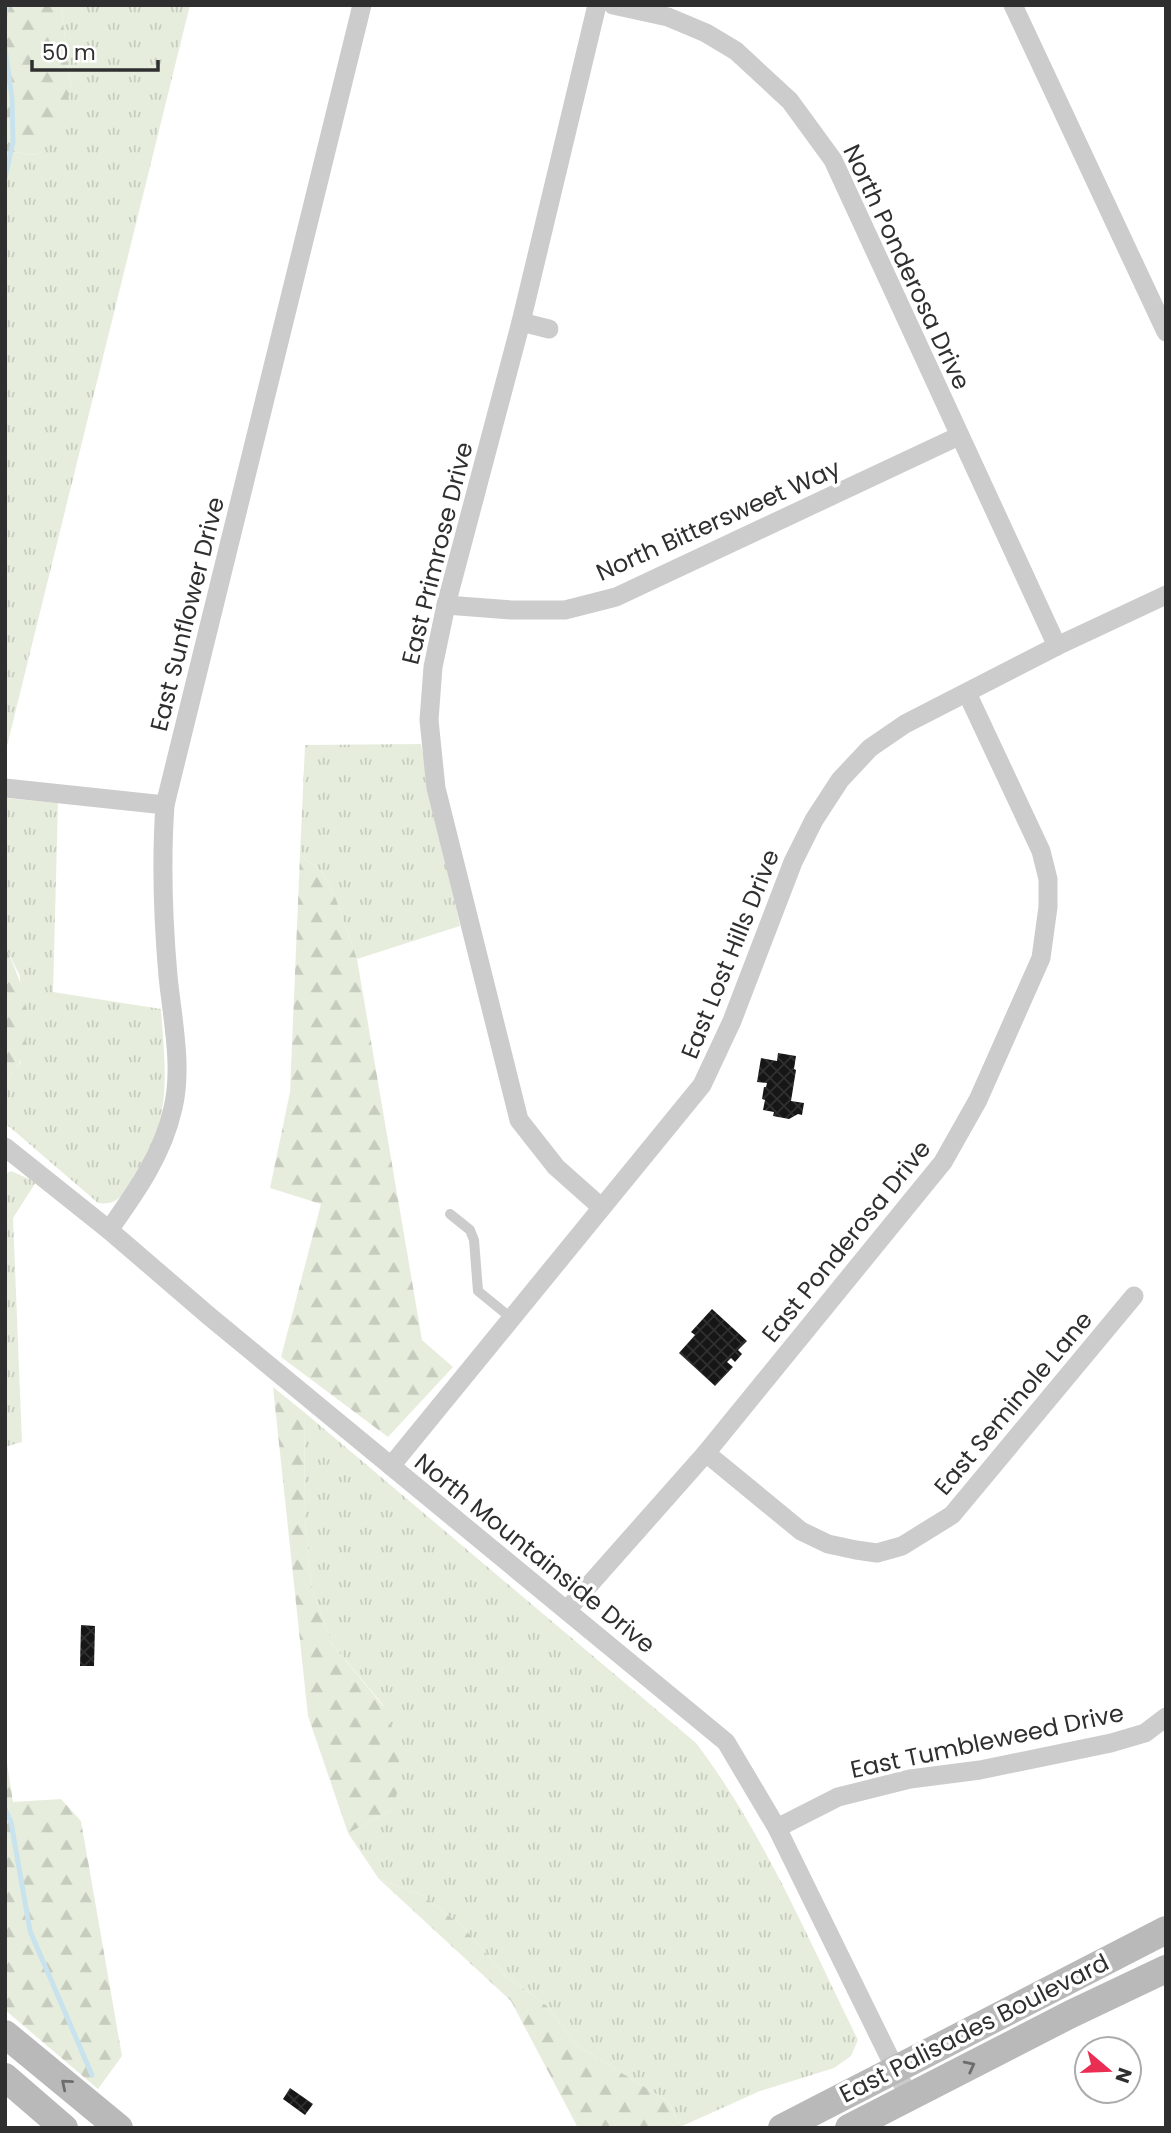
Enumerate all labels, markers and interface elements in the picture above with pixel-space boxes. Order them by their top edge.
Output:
scale bar [32,28,158,72]
text: 50 m [42,38,96,67]
street label: North Ponderosa Drive [836,139,978,395]
street label: East Primrose Drive [393,438,481,668]
street label: North Bittersweet Way [591,451,846,589]
street label: East Sunflower Drive [142,493,232,735]
street label: East Lost Hills Drive [673,844,787,1064]
street label: East Ponderosa Drive [754,1133,938,1349]
street label: East Seminole Lane [926,1304,1100,1502]
street label: North Mountainside Drive [408,1446,662,1660]
street label: East Tumbleweed Drive [847,1696,1127,1786]
street label: East Palisades Boulevard [834,1946,1114,2110]
north arrow [1073,2035,1143,2105]
one-way arrow [963,2061,975,2074]
text: N [1109,2064,1139,2087]
one-way arrow [62,2080,75,2092]

